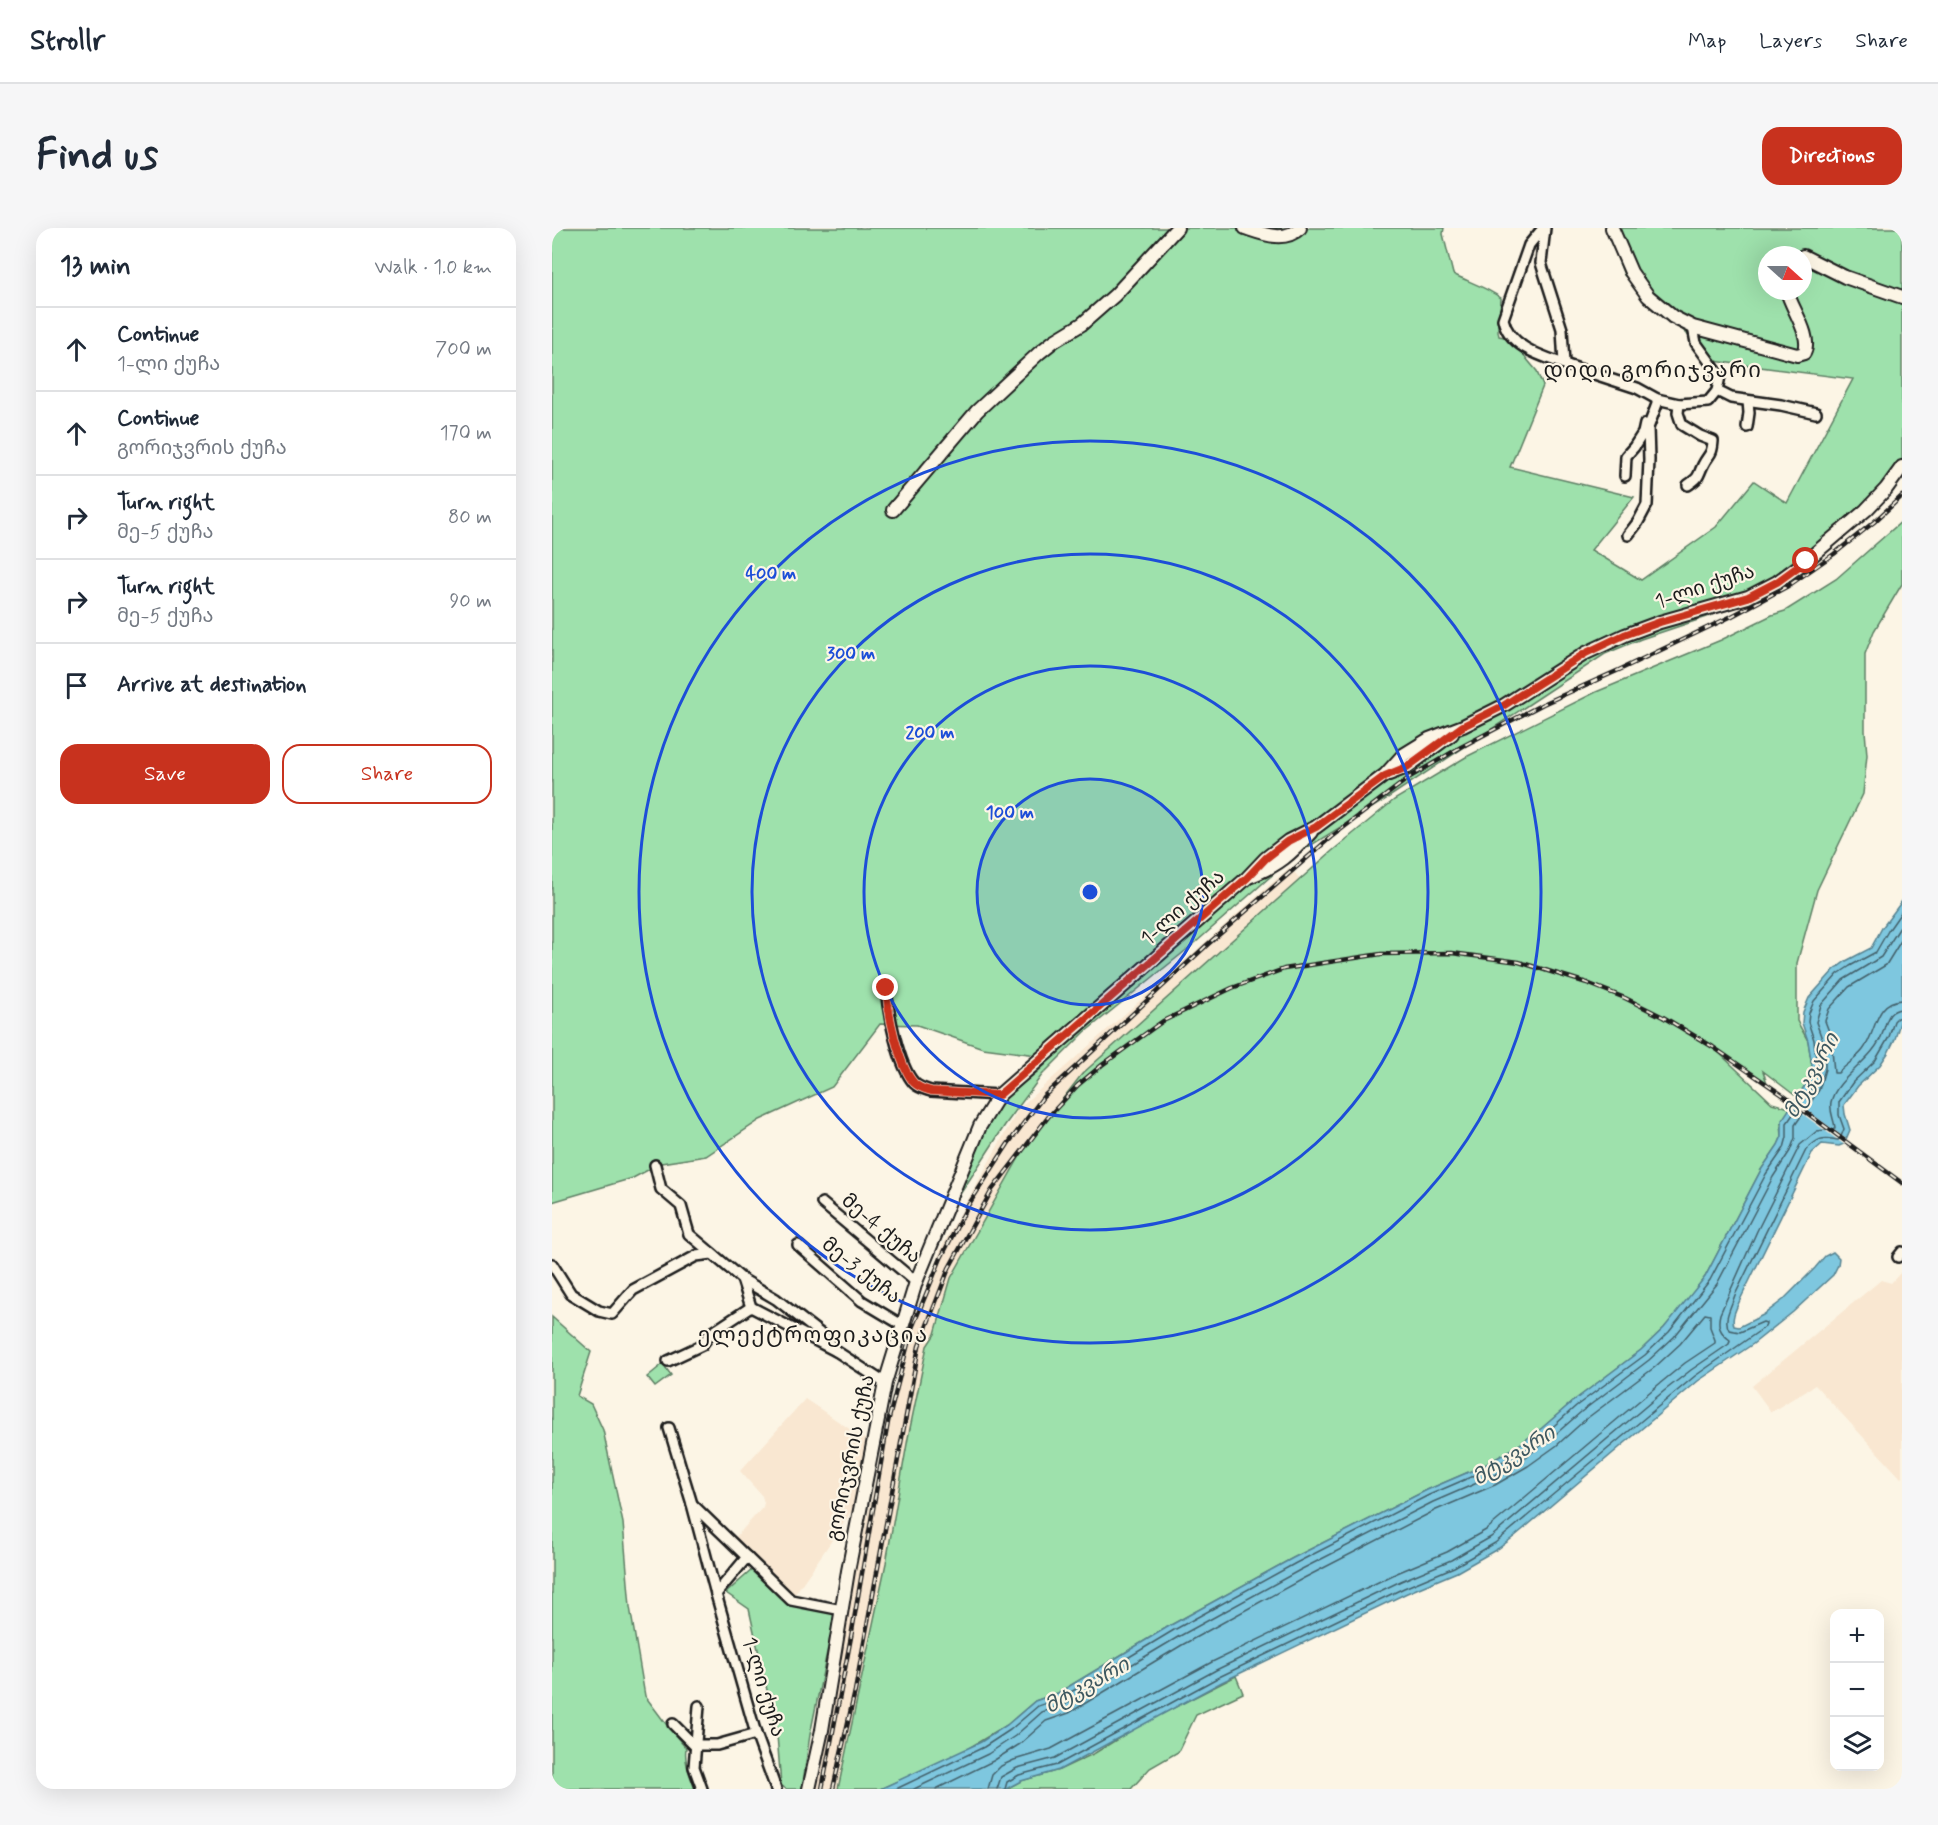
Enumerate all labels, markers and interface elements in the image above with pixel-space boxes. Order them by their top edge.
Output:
text: Strollr [30,23,105,60]
text: Map [1688,27,1726,55]
text: Layers [1759,27,1822,55]
text: Share [1855,27,1908,55]
button: Directions [1762,127,1902,185]
text: Find us [36,129,158,184]
north arrow [1758,246,1812,300]
text: 13 min [60,250,131,284]
text: Walk · 1.0 km [375,254,492,281]
text: Continue [117,321,199,349]
icon: ahead [60,333,93,366]
text: 700 m [435,336,492,363]
text: 1-ლი ქუჩა [117,351,220,378]
district label: დიდი გორიჯვარი [1544,357,1762,385]
text: Continue [117,405,199,433]
icon: ahead [60,417,93,450]
text: 170 m [440,420,492,447]
text: გორიჯვრის ქუჩა [117,435,287,462]
text: Turn right [117,489,215,517]
icon: right [60,501,93,534]
text: 80 m [448,504,492,531]
text: მე-5 ქუჩა [117,519,214,546]
route start [1792,547,1818,573]
street label: 1-ლი ქუჩა [1652,558,1758,616]
text: 400 m [746,562,796,586]
text: Turn right [117,573,215,601]
icon: right [60,585,93,618]
text: 90 m [449,588,492,615]
text: მე-5 ქუჩა [117,603,214,630]
text: 300 m [827,642,875,666]
icon: arrive [60,669,93,702]
text: Arrive at destination [117,671,307,699]
text: 200 m [905,721,955,745]
button: Save [60,744,270,804]
button: Share [282,744,492,804]
text: 100 m [986,801,1034,825]
street label: 1-ლი ქუჩა [1135,864,1231,952]
centre of rings [1080,882,1100,902]
route end [872,974,898,1000]
water label: მტკვარი [1778,1028,1847,1124]
street label: მე-4 ქუჩა [835,1188,927,1270]
street label: მე-3 ქუჩა [816,1232,906,1310]
district label: ელექტროფიკაცია [697,1322,929,1350]
street label: გორიჯვრის ქუჩა [820,1372,882,1544]
water label: მტკვარი [1467,1419,1562,1492]
map controls [1830,1609,1884,1771]
button: + [1830,1609,1884,1663]
street label: 1-ლი ქუჩა [735,1634,791,1740]
water label: მტკვარი [1040,1651,1135,1721]
button: − [1830,1663,1884,1717]
button: layers [1830,1717,1884,1771]

